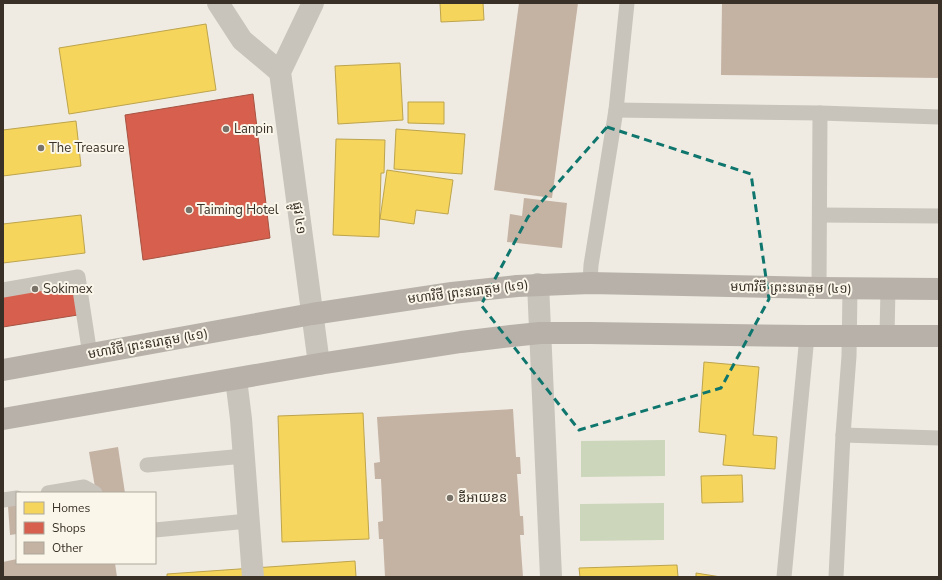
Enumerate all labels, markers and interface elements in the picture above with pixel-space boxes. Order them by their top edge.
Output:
place label: Lanpin [234,120,273,138]
marker: Lanpin [221,124,231,134]
place label: The Treasure [49,139,125,157]
marker: The Treasure [36,143,46,153]
place label: Taiming Hotel [197,201,279,219]
street label: ផ្លូវ ៤១ [286,201,310,236]
marker: Taiming Hotel [184,205,194,215]
street label: មហាវិថី ព្រះនរោត្តម (៤១) [407,275,529,308]
street label: មហាវិថី ព្រះនរោត្តម (៤១) [730,278,852,298]
place label: Sokimex [43,280,93,298]
marker: Sokimex [30,284,40,294]
street label: មហាវិថី ព្រះនរោត្តម (៤១) [87,324,209,363]
place label: ឌីអាយខន [458,489,507,507]
legend [16,492,156,564]
marker: ឌីអាយខន [445,493,455,503]
text: Homes [52,500,90,516]
text: Shops [52,520,86,536]
text: Other [52,540,84,556]

